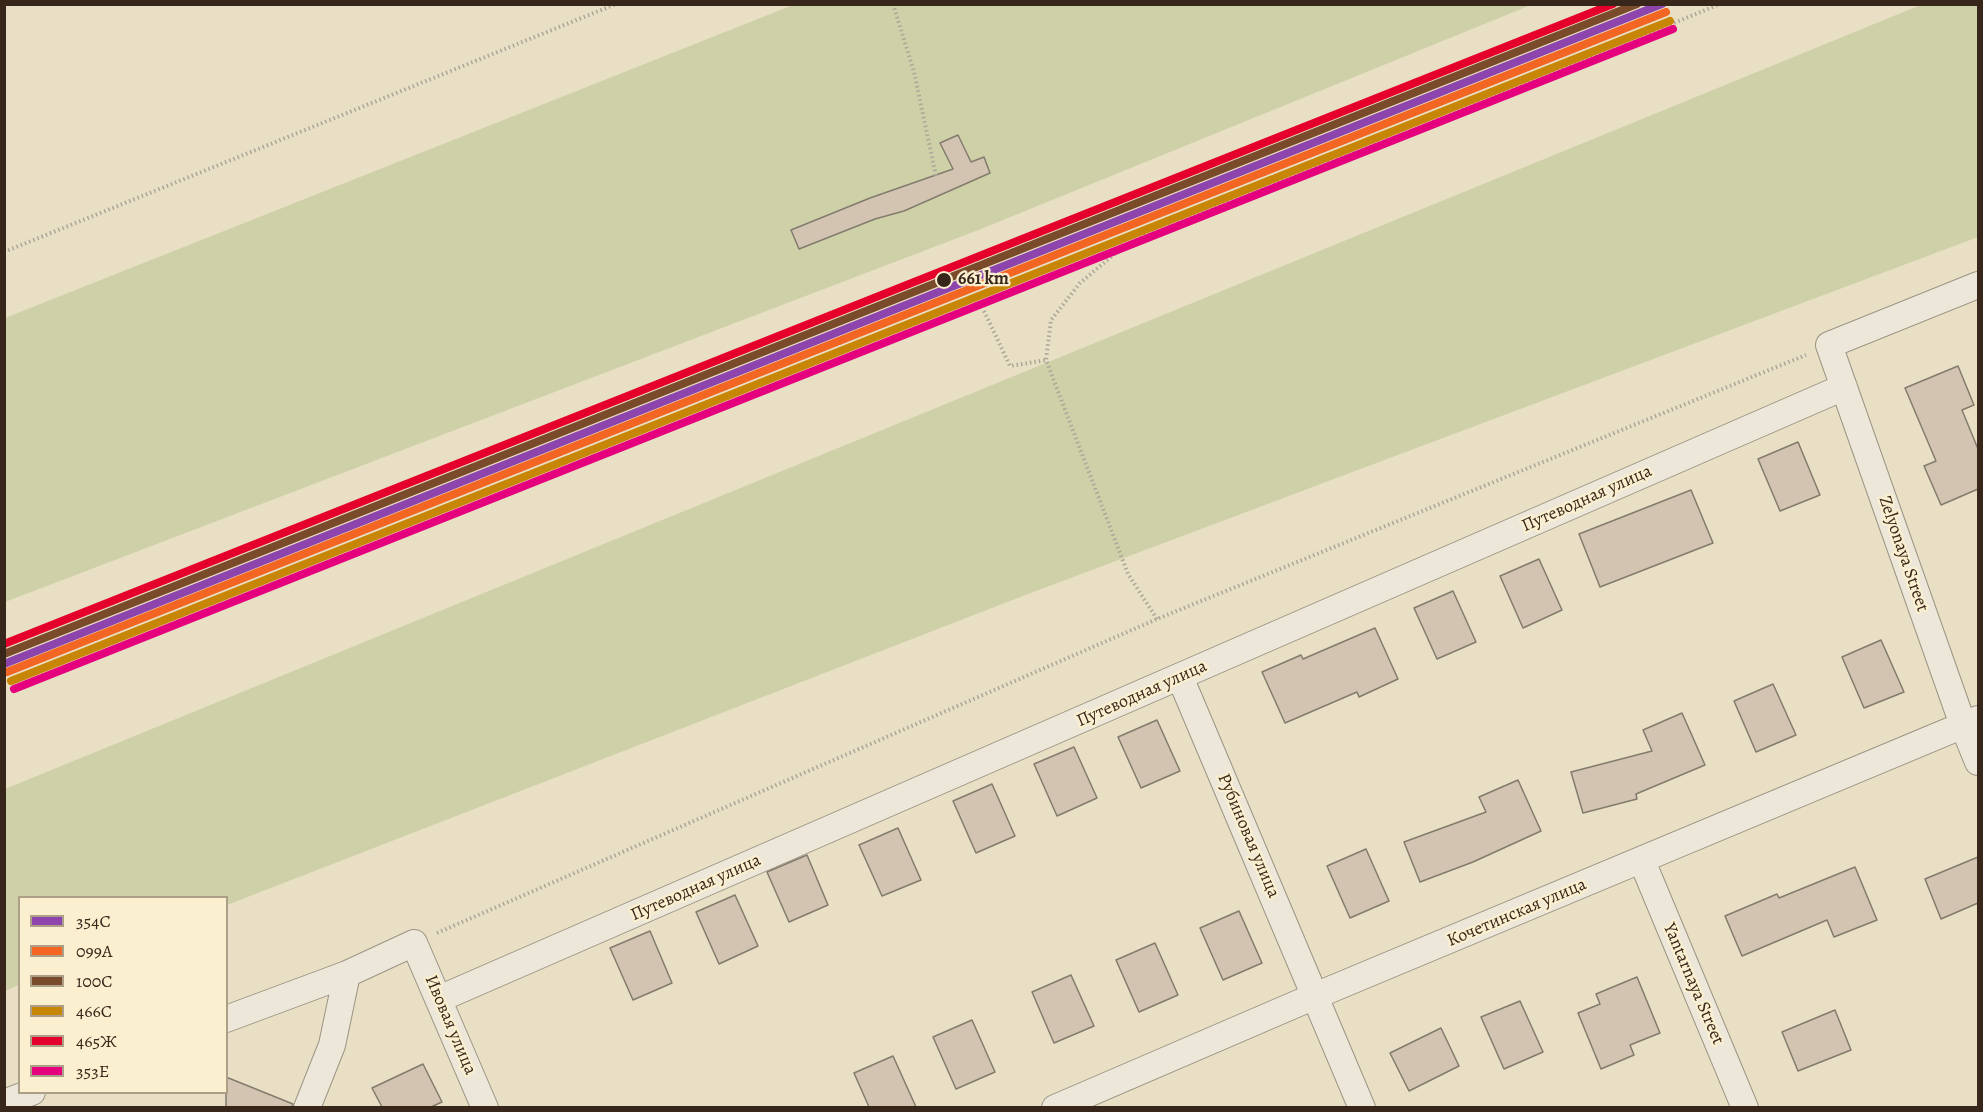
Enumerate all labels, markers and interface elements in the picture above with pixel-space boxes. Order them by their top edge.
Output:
place label: 661 km [958,269,1009,291]
marker: 661 km [935,271,953,289]
street label: Путеводная улица [1519,461,1655,537]
street label: Zelyonaya Street [1873,493,1933,615]
street label: Путеводная улица [1074,656,1210,732]
street label: Рубиновая улица [1212,771,1284,901]
street label: Путеводная улица [628,850,764,926]
street label: Кочетинская улица [1444,874,1590,952]
legend [18,896,228,1094]
text: 354С [76,909,111,933]
street label: Yantarnaya Street [1658,920,1728,1048]
text: 099А [76,939,113,963]
text: 100C [76,969,113,993]
street label: Ивовая улица [419,972,481,1078]
text: 466С [76,999,112,1023]
text: 465Ж [76,1029,117,1053]
text: 353Е [76,1059,109,1083]

